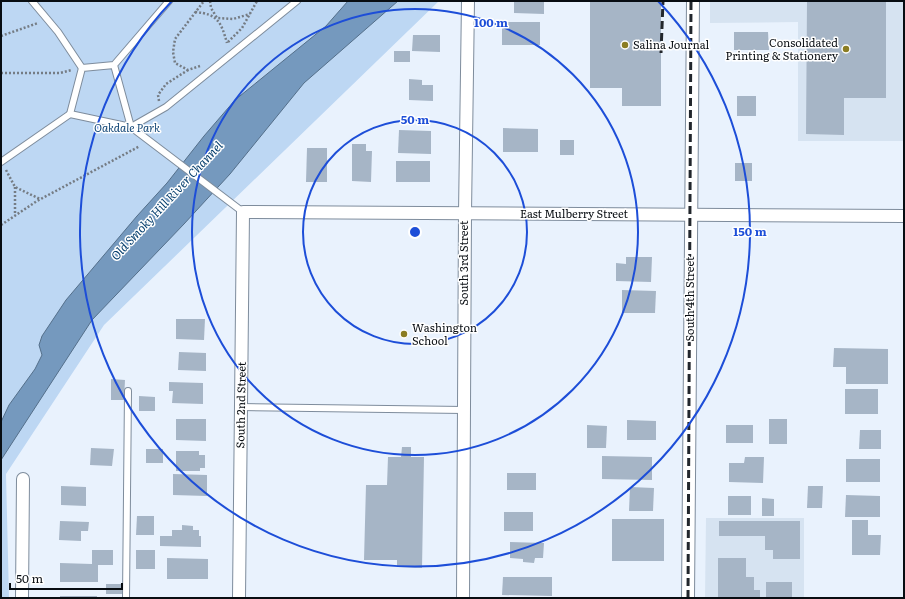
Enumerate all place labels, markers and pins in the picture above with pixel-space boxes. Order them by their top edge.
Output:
place label: Consolidated Printing & Stationery [726,34,839,63]
place label: Salina Journal [633,36,710,52]
marker: Salina Journal [620,40,630,50]
marker: Consolidated Printing & Stationery [841,44,851,54]
centre of rings [408,225,422,239]
place label: Washington School [412,319,477,348]
marker: Washington School [399,329,409,339]

